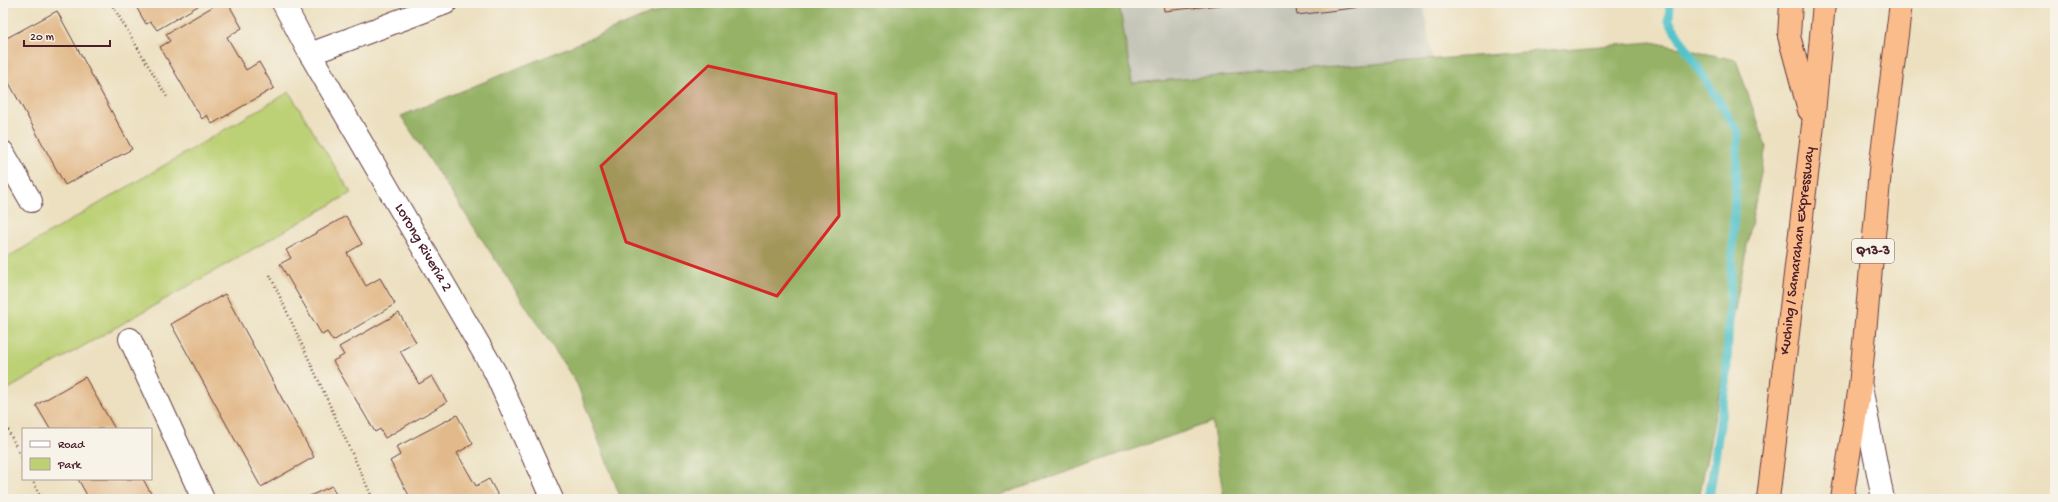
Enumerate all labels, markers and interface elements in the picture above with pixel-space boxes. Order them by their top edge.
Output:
scale bar [24,22,110,48]
text: 20 m [30,31,55,45]
street label: Kuching / Samarahan Expressway [1776,145,1819,356]
street label: Lorong Riveria 2 [390,201,455,295]
road number: Q13-3 [1852,239,1894,263]
legend [22,428,152,480]
text: Road [58,439,85,453]
text: Park [57,459,83,473]

